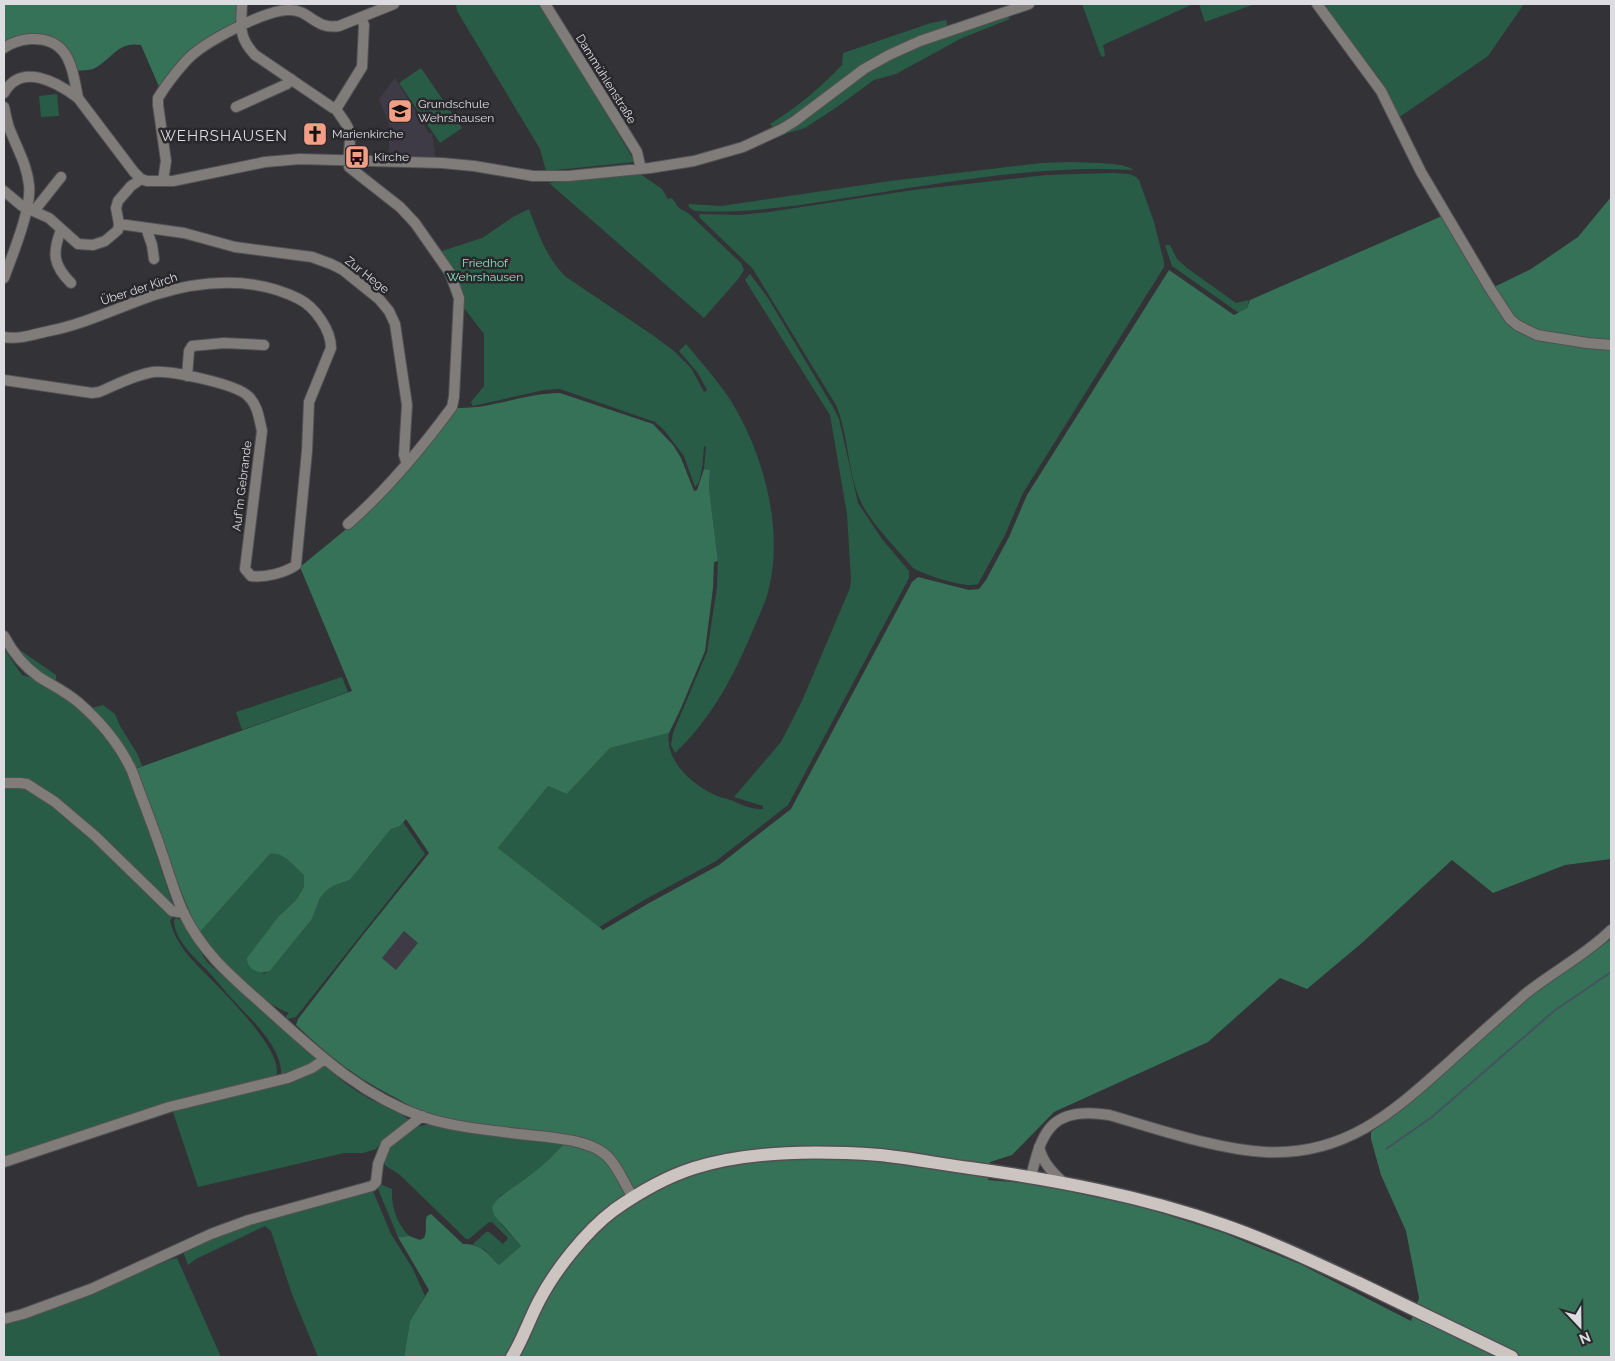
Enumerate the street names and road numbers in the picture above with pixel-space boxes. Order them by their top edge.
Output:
street label: Dammühlenstraße [573,32,639,126]
street label: Zur Hege [342,254,392,296]
street label: Über der Kirch [99,270,179,308]
street label: Auf'm Gebrande [229,440,255,532]

